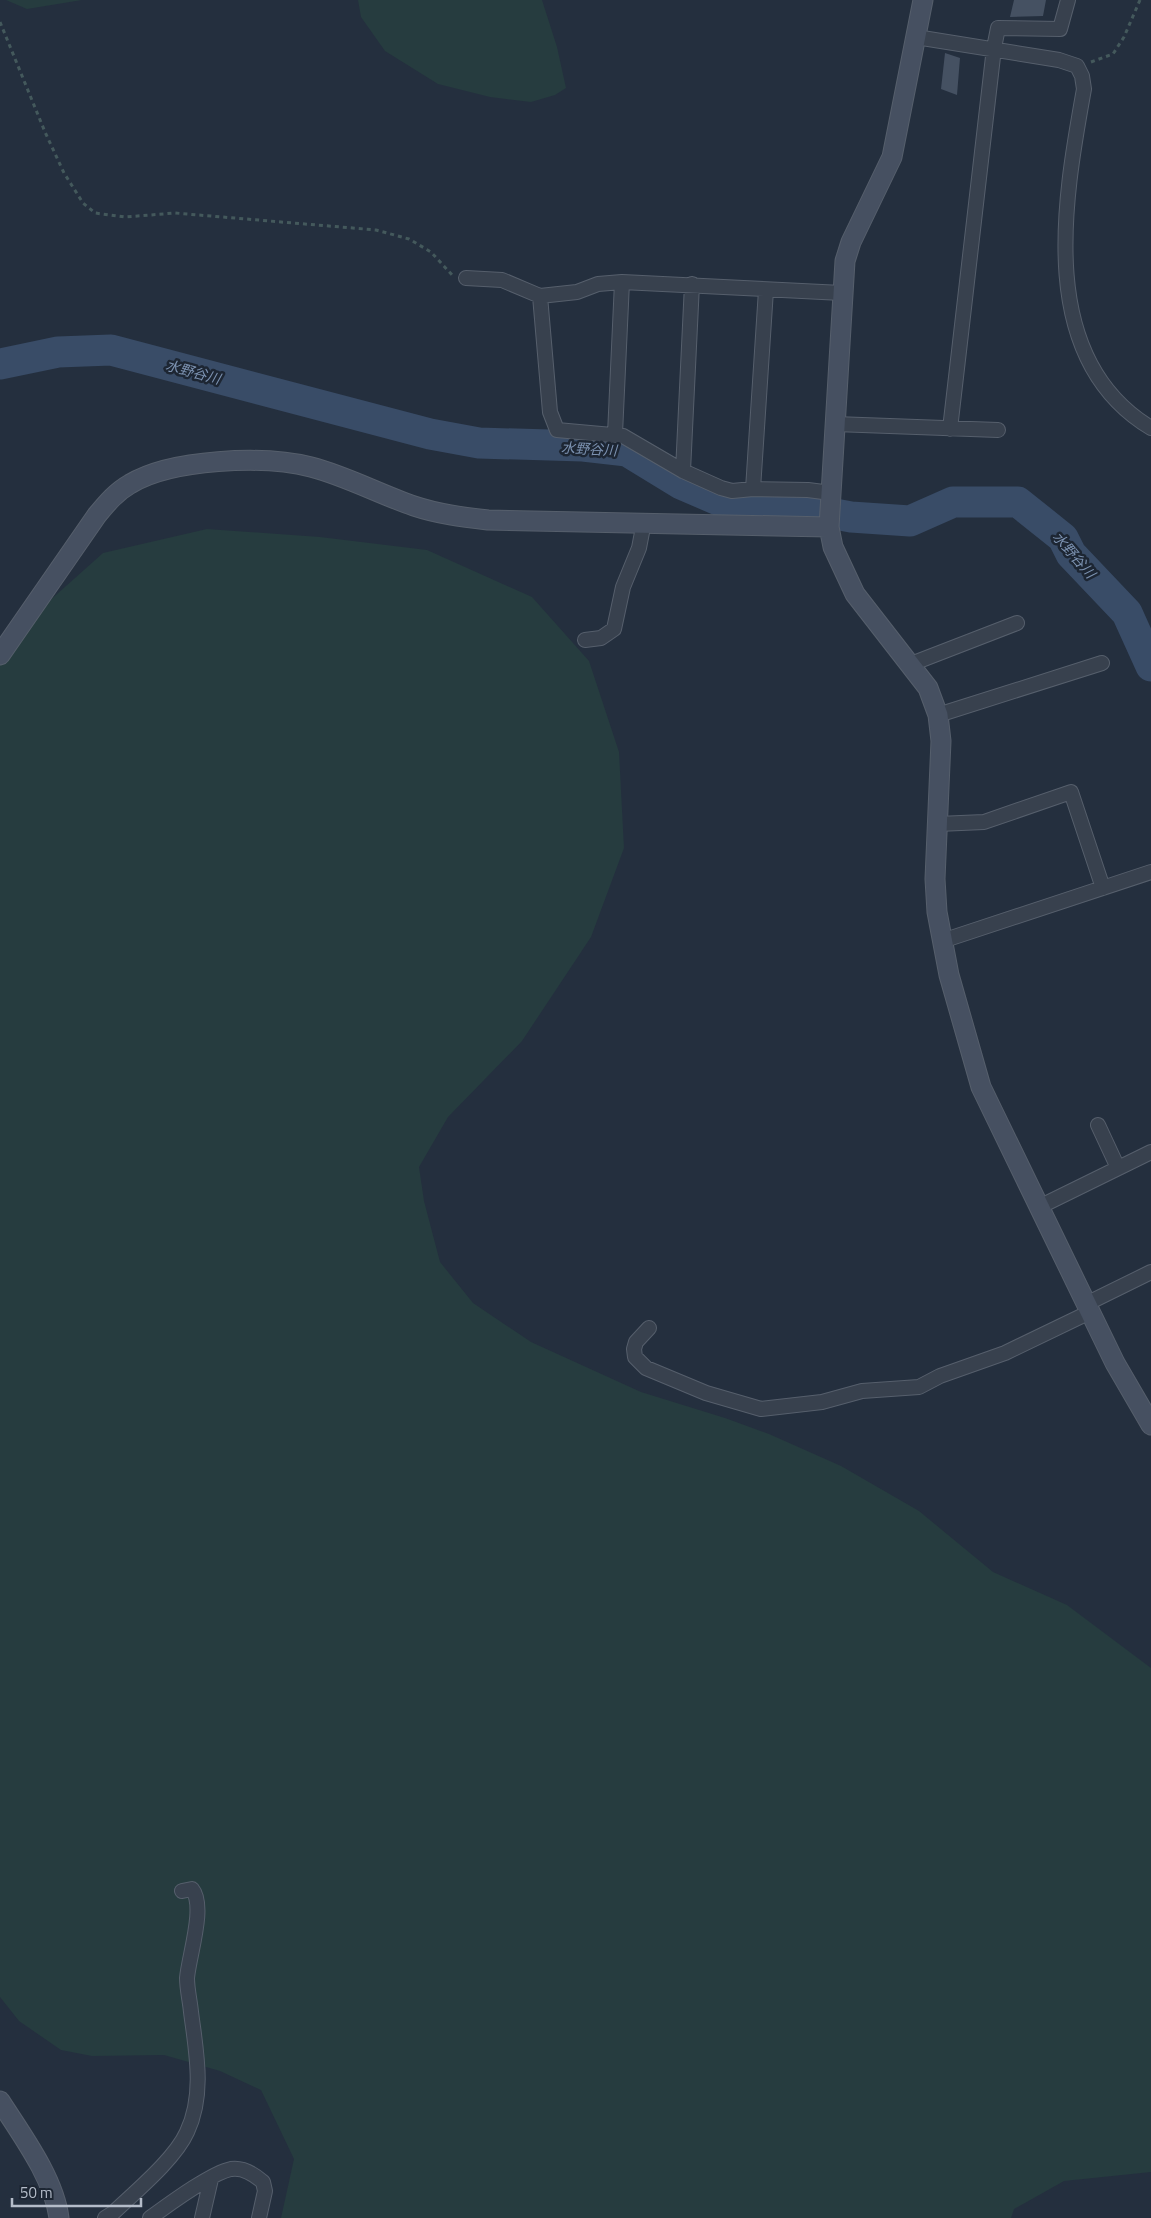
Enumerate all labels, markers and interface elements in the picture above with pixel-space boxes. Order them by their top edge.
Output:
water label: 水野谷川 [163,354,225,389]
water label: 水野谷川 [561,437,620,461]
water label: 水野谷川 [1048,527,1102,584]
scale bar [12,2176,141,2208]
text: 50 m [20,2181,53,2204]

